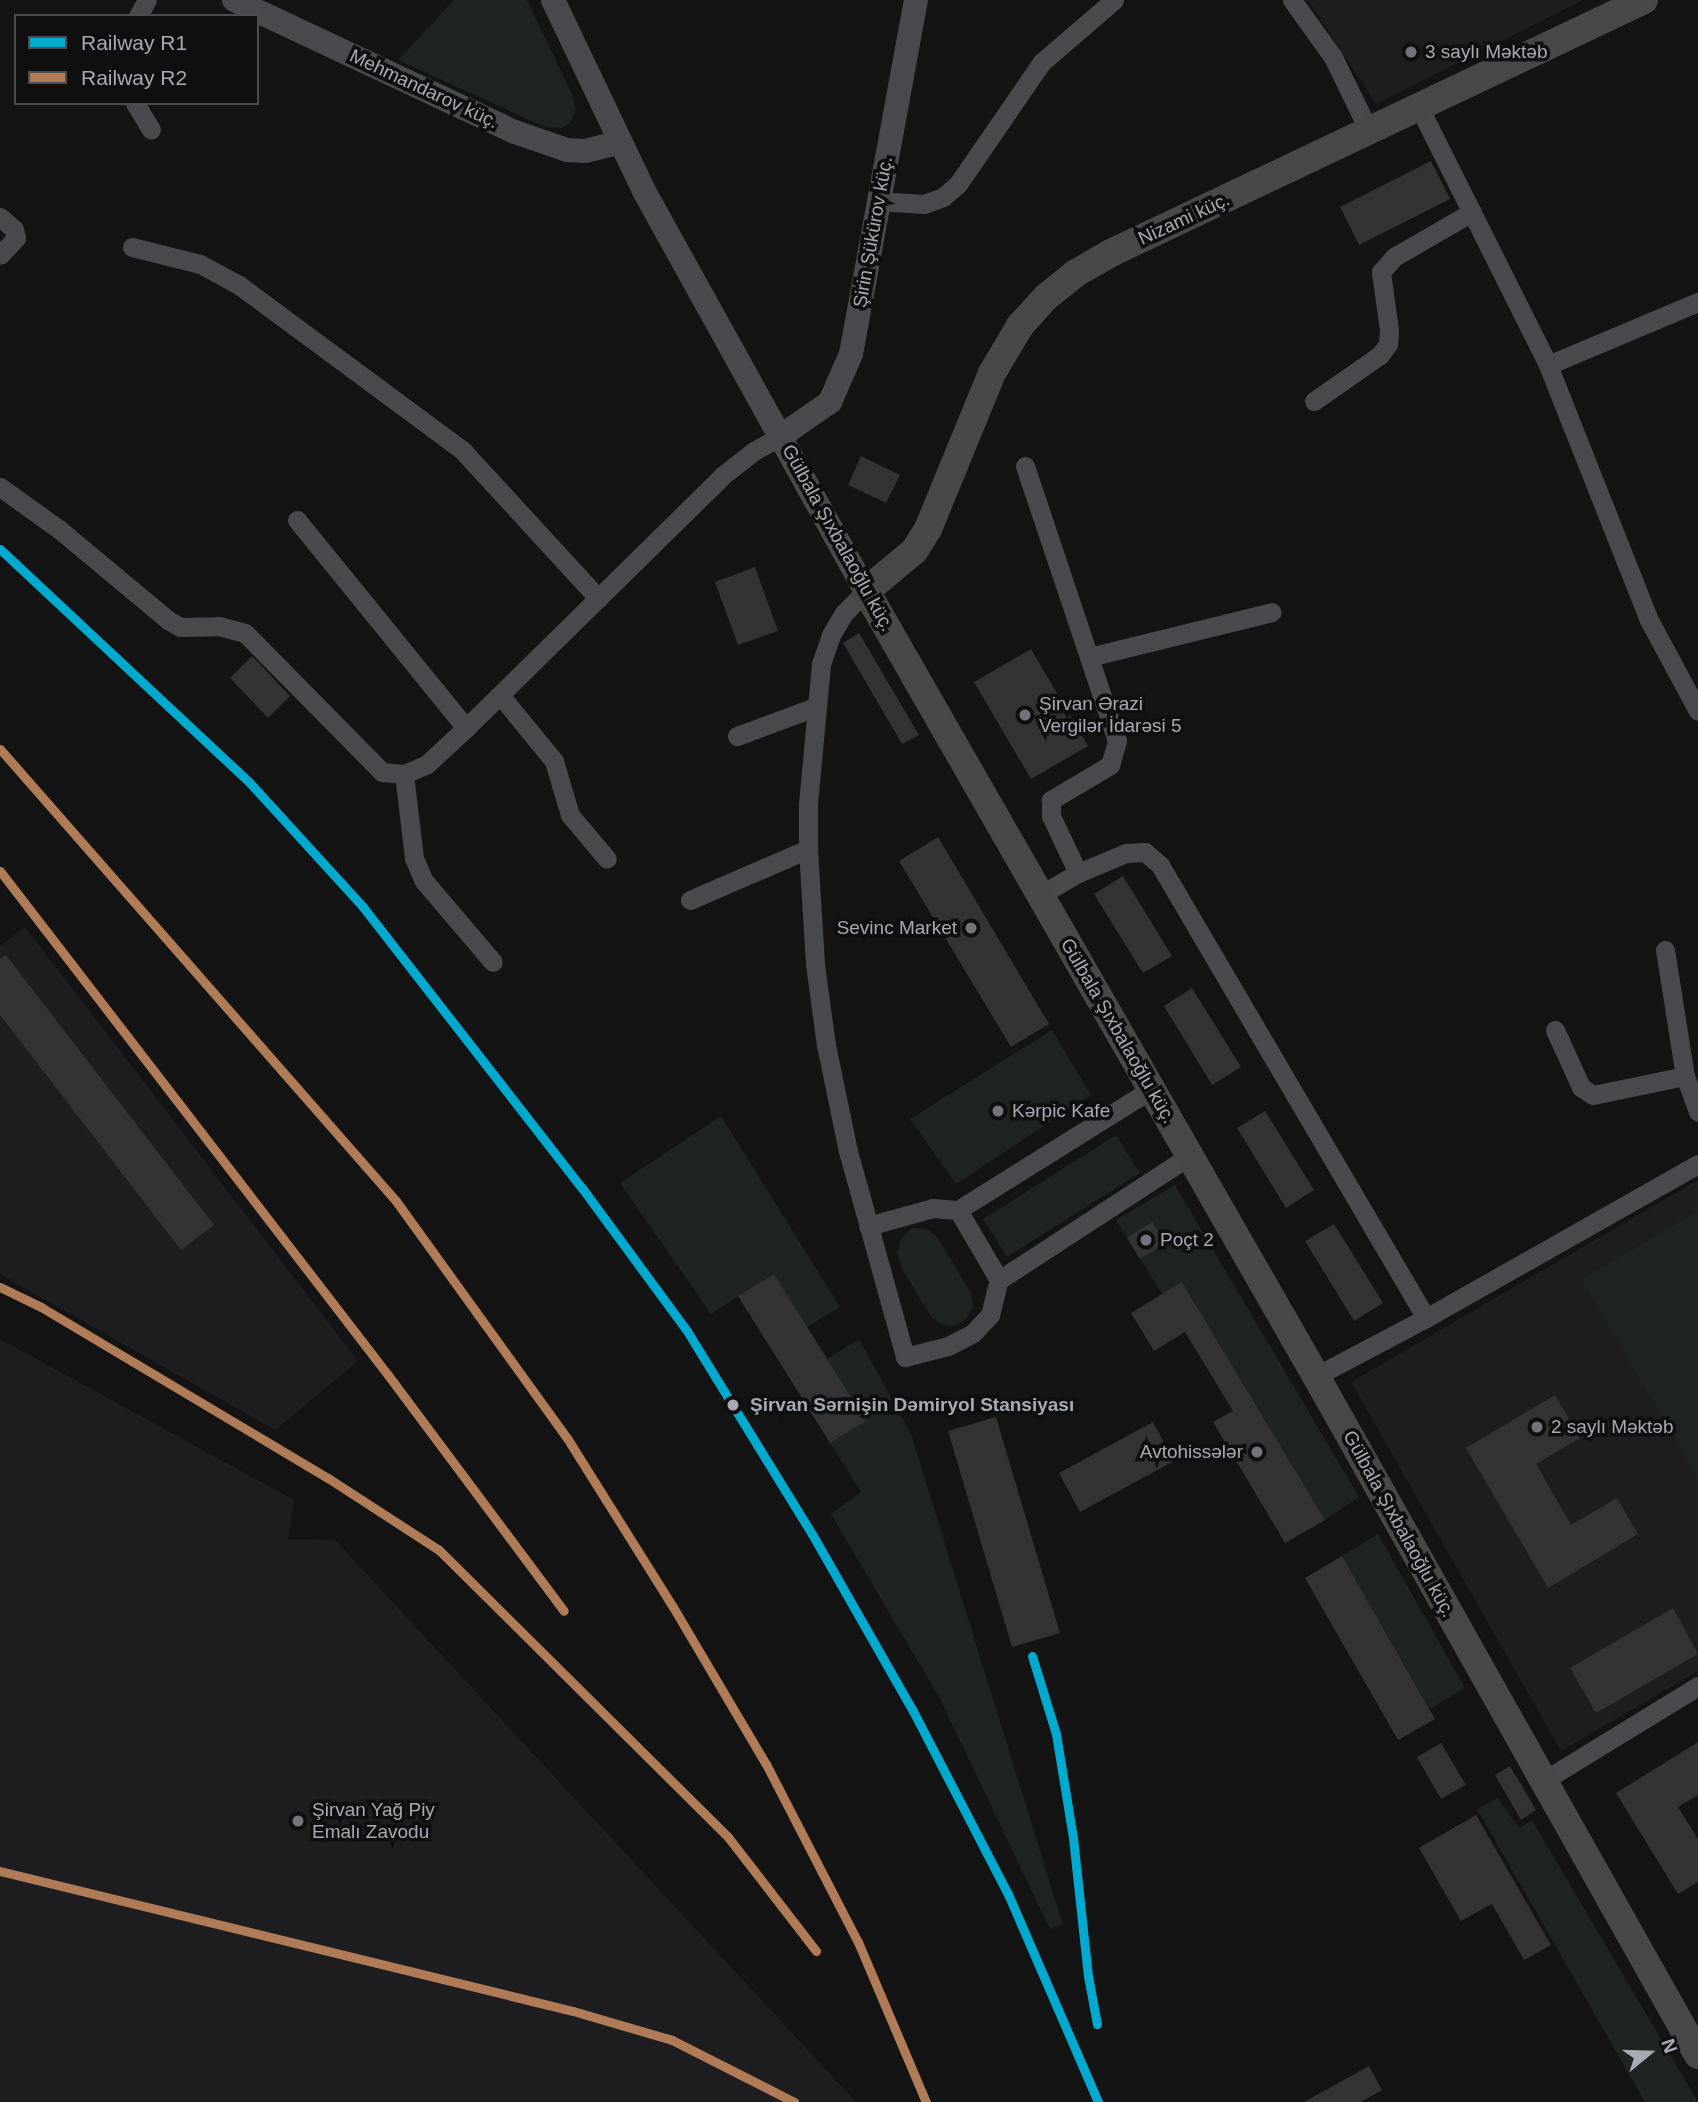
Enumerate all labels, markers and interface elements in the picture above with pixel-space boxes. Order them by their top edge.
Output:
legend [14,14,259,105]
text: Railway R1 [81,31,187,54]
place label: 3 saylı Məktəb [1425,41,1547,63]
marker: 3 saylı Məktəb [1403,44,1419,60]
street label: Mehmandarov küç. [346,45,502,133]
text: Railway R2 [81,66,187,89]
street label: Şirin Şükürov küç. [848,155,898,309]
street label: Nizami küç. [1135,188,1233,250]
street label: Gülbala Şıxbalaoğlu küç. [777,441,899,635]
place label: Şirvan Ərazi Vergilər İdarəsi 5 [1039,693,1182,737]
marker: Şirvan Ərazi Vergilər İdarəsi 5 [1017,707,1033,723]
place label: Sevinc Market [837,917,957,939]
marker: Sevinc Market [963,920,979,936]
street label: Gülbala Şıxbalaoğlu küç. [1056,934,1180,1128]
place label: Kərpic Kafe [1012,1100,1110,1122]
marker: Kərpic Kafe [990,1103,1006,1119]
place label: Poçt 2 [1160,1229,1214,1251]
marker: Poçt 2 [1138,1232,1154,1248]
marker: Şirvan Sərnişin Dəmiryol Stansiyası [722,1394,744,1416]
place label: Şirvan Sərnişin Dəmiryol Stansiyası [750,1394,1074,1416]
place label: 2 saylı Məktəb [1551,1416,1673,1438]
marker: 2 saylı Məktəb [1529,1419,1545,1435]
street label: Gülbala Şıxbalaoğlu küç. [1338,1427,1460,1621]
place label: Avtohissələr [1140,1441,1243,1463]
marker: Avtohissələr [1249,1444,1265,1460]
place label: Şirvan Yağ Piy Emalı Zavodu [312,1799,435,1843]
marker: Şirvan Yağ Piy Emalı Zavodu [290,1813,306,1829]
north arrow [1614,2018,1684,2088]
text: N [1657,2036,1681,2056]

